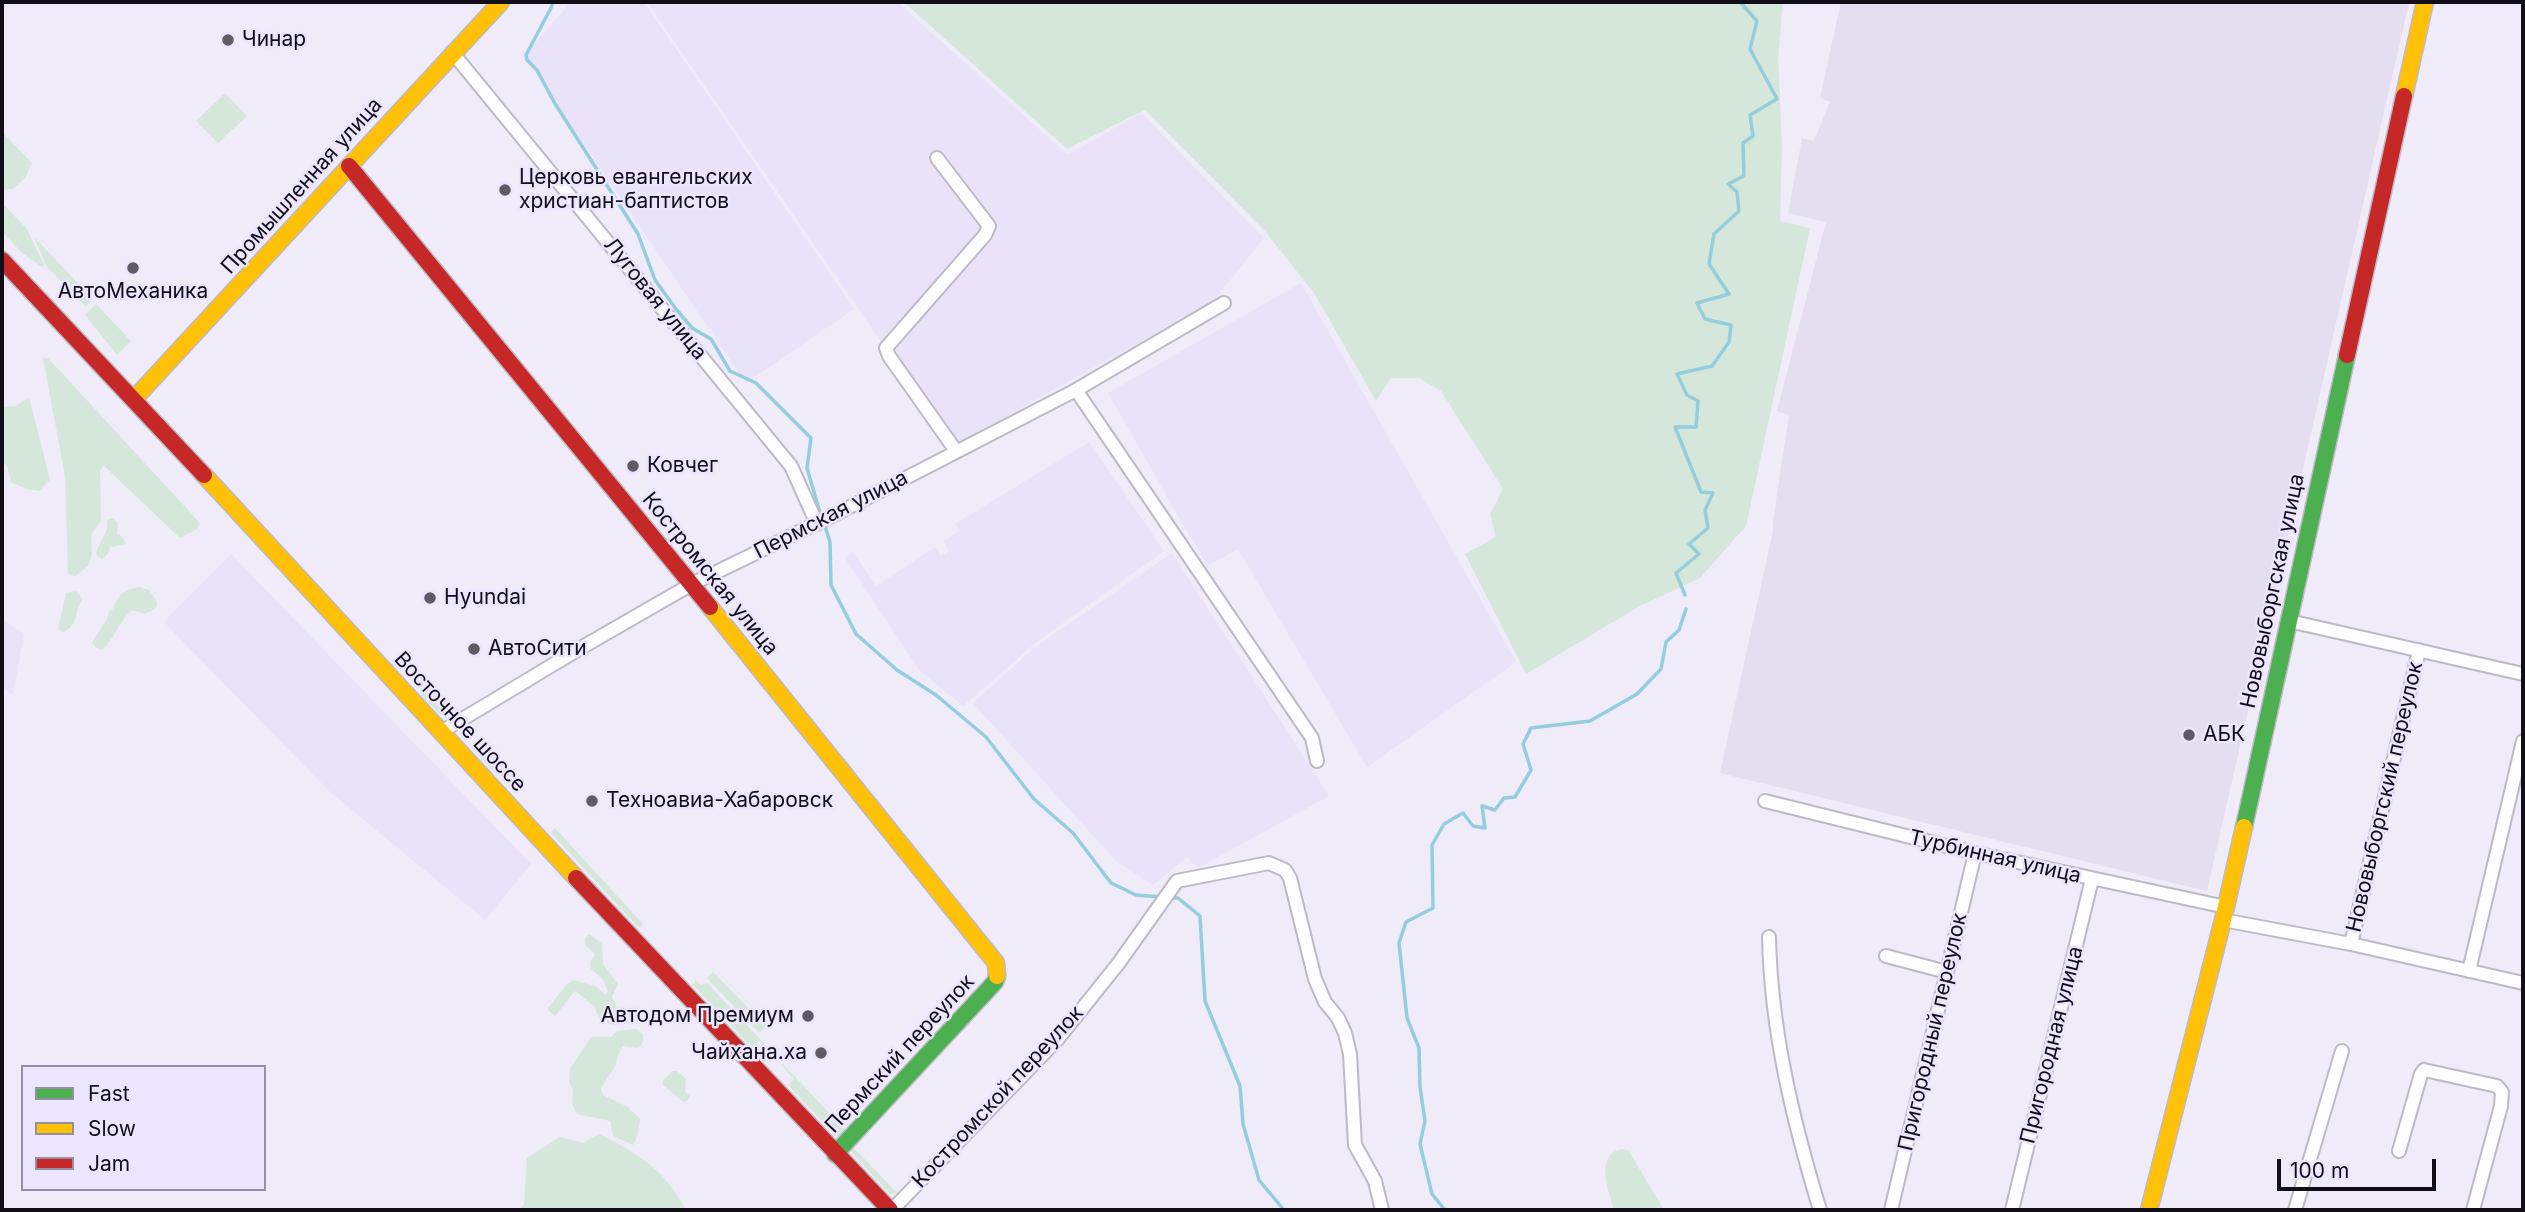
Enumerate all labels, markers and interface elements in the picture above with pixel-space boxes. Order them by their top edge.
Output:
place label: Чинар [242,27,306,53]
marker: Чинар [220,32,236,48]
street label: Промышленная улица [216,93,388,279]
place label: Церковь евангельских христиан-баптистов [519,165,753,215]
marker: Церковь евангельских христиан-баптистов [497,182,513,198]
street label: Луговая улица [598,233,712,365]
marker: АвтоМеханика [125,260,141,276]
place label: АвтоМеханика [58,279,208,305]
place label: Ковчег [647,453,718,479]
marker: Ковчег [625,458,641,474]
street label: Пермская улица [750,465,912,565]
street label: Нововыборгская улица [2236,471,2310,711]
street label: Костромская улица [637,488,783,660]
place label: Hyundai [444,585,526,611]
marker: Hyundai [422,590,438,606]
place label: АвтоСити [488,636,587,662]
marker: АвтоСити [466,641,482,657]
street label: Восточное шоссе [389,647,531,797]
street label: Нововыборгский переулок [2342,659,2428,935]
place label: АБК [2203,722,2245,748]
marker: АБК [2181,727,2197,743]
place label: Техноавиа-Хабаровск [606,788,833,814]
marker: Техноавиа-Хабаровск [584,793,600,809]
street label: Турбинная улица [1907,825,2083,889]
street label: Пригородный переулок [1893,911,1973,1153]
street label: Пригородная улица [2015,944,2089,1146]
street label: Пермский переулок [820,970,980,1138]
street label: Костромской переулок [907,1001,1089,1193]
place label: Автодом Премиум [601,1003,794,1029]
marker: Автодом Премиум [800,1008,816,1024]
place label: Чайхана.ха [691,1040,807,1066]
marker: Чайхана.ха [813,1045,829,1061]
legend [21,1065,266,1191]
text: Fast [88,1081,130,1106]
text: Slow [88,1116,136,1141]
scale bar [2280,1146,2439,1190]
text: Jam [88,1151,130,1176]
text: 100 m [2290,1158,2349,1183]

